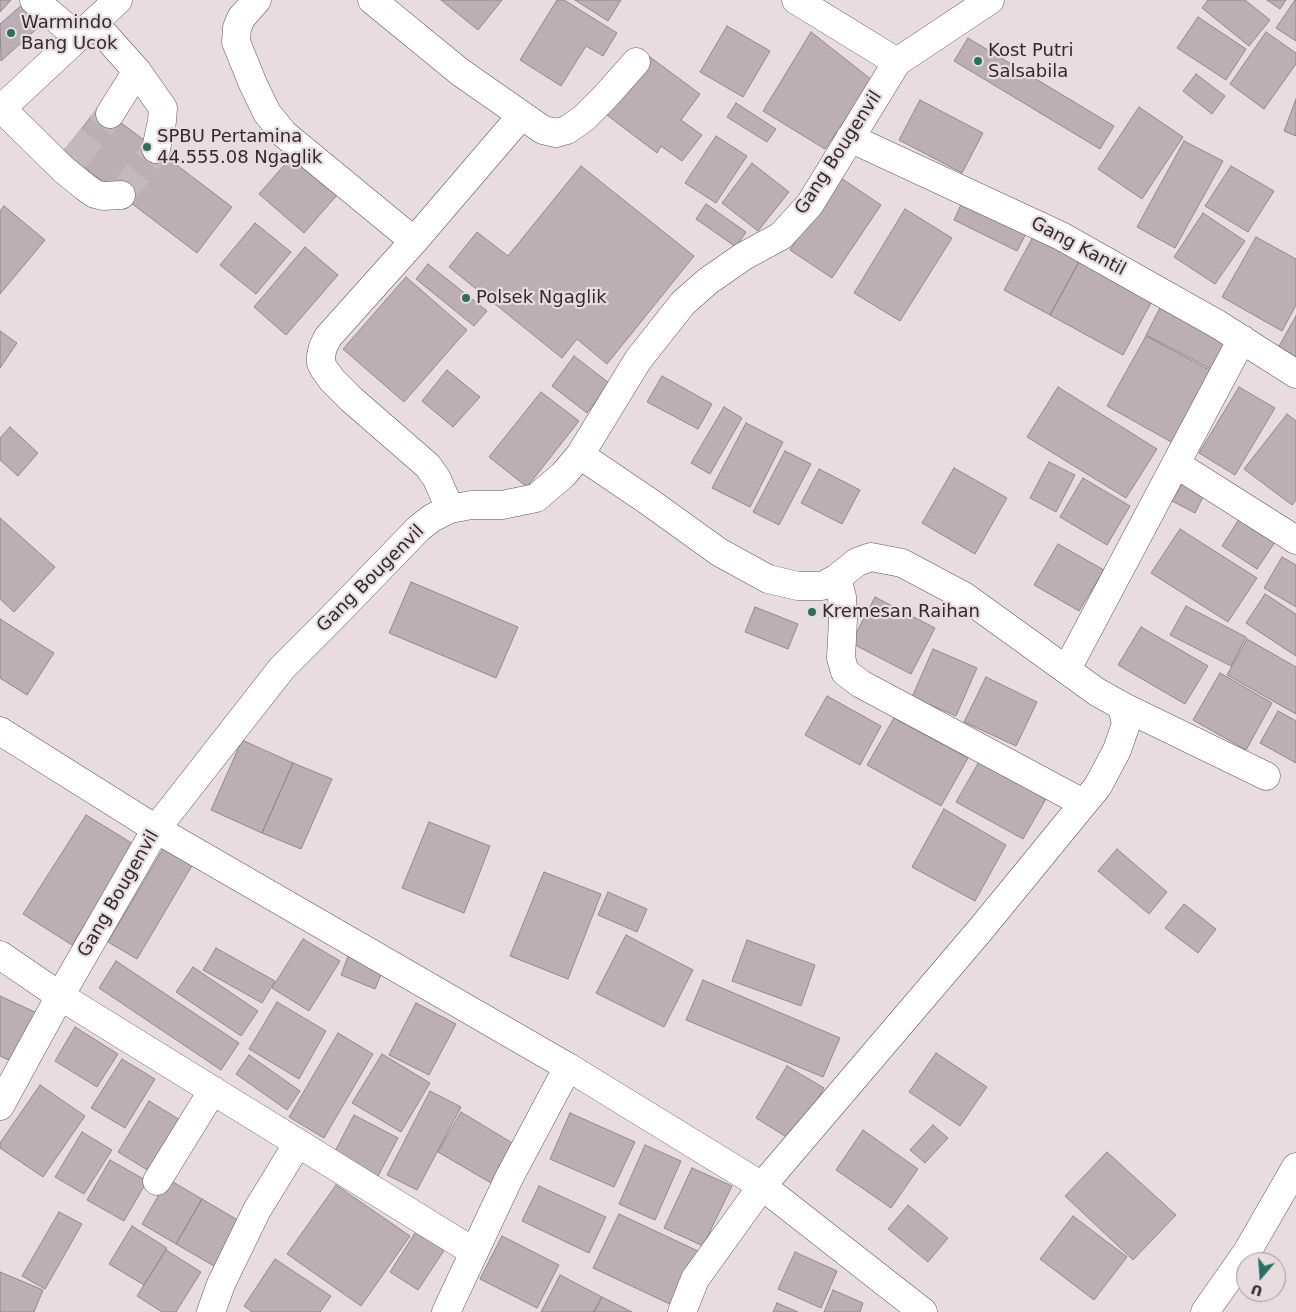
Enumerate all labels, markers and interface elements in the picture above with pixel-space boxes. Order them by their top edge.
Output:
place label: Warmindo Bang Ucok [21,12,117,54]
marker: Warmindo Bang Ucok [5,27,17,39]
place label: Kost Putri Salsabila [988,40,1073,82]
marker: Kost Putri Salsabila [972,55,984,67]
street label: Gang Bougenvil [791,87,887,219]
place label: SPBU Pertamina 44.555.08 Ngaglik [157,126,322,168]
marker: SPBU Pertamina 44.555.08 Ngaglik [141,141,153,153]
street label: Gang Kantil [1027,213,1129,281]
place label: Polsek Ngaglik [476,287,607,309]
marker: Polsek Ngaglik [460,292,472,304]
street label: Gang Bougenvil [313,521,429,637]
place label: Kremesan Raihan [822,601,980,623]
marker: Kremesan Raihan [806,606,818,618]
street label: Gang Bougenvil [74,827,164,961]
north arrow [1236,1252,1286,1302]
text: U [1249,1281,1265,1300]

